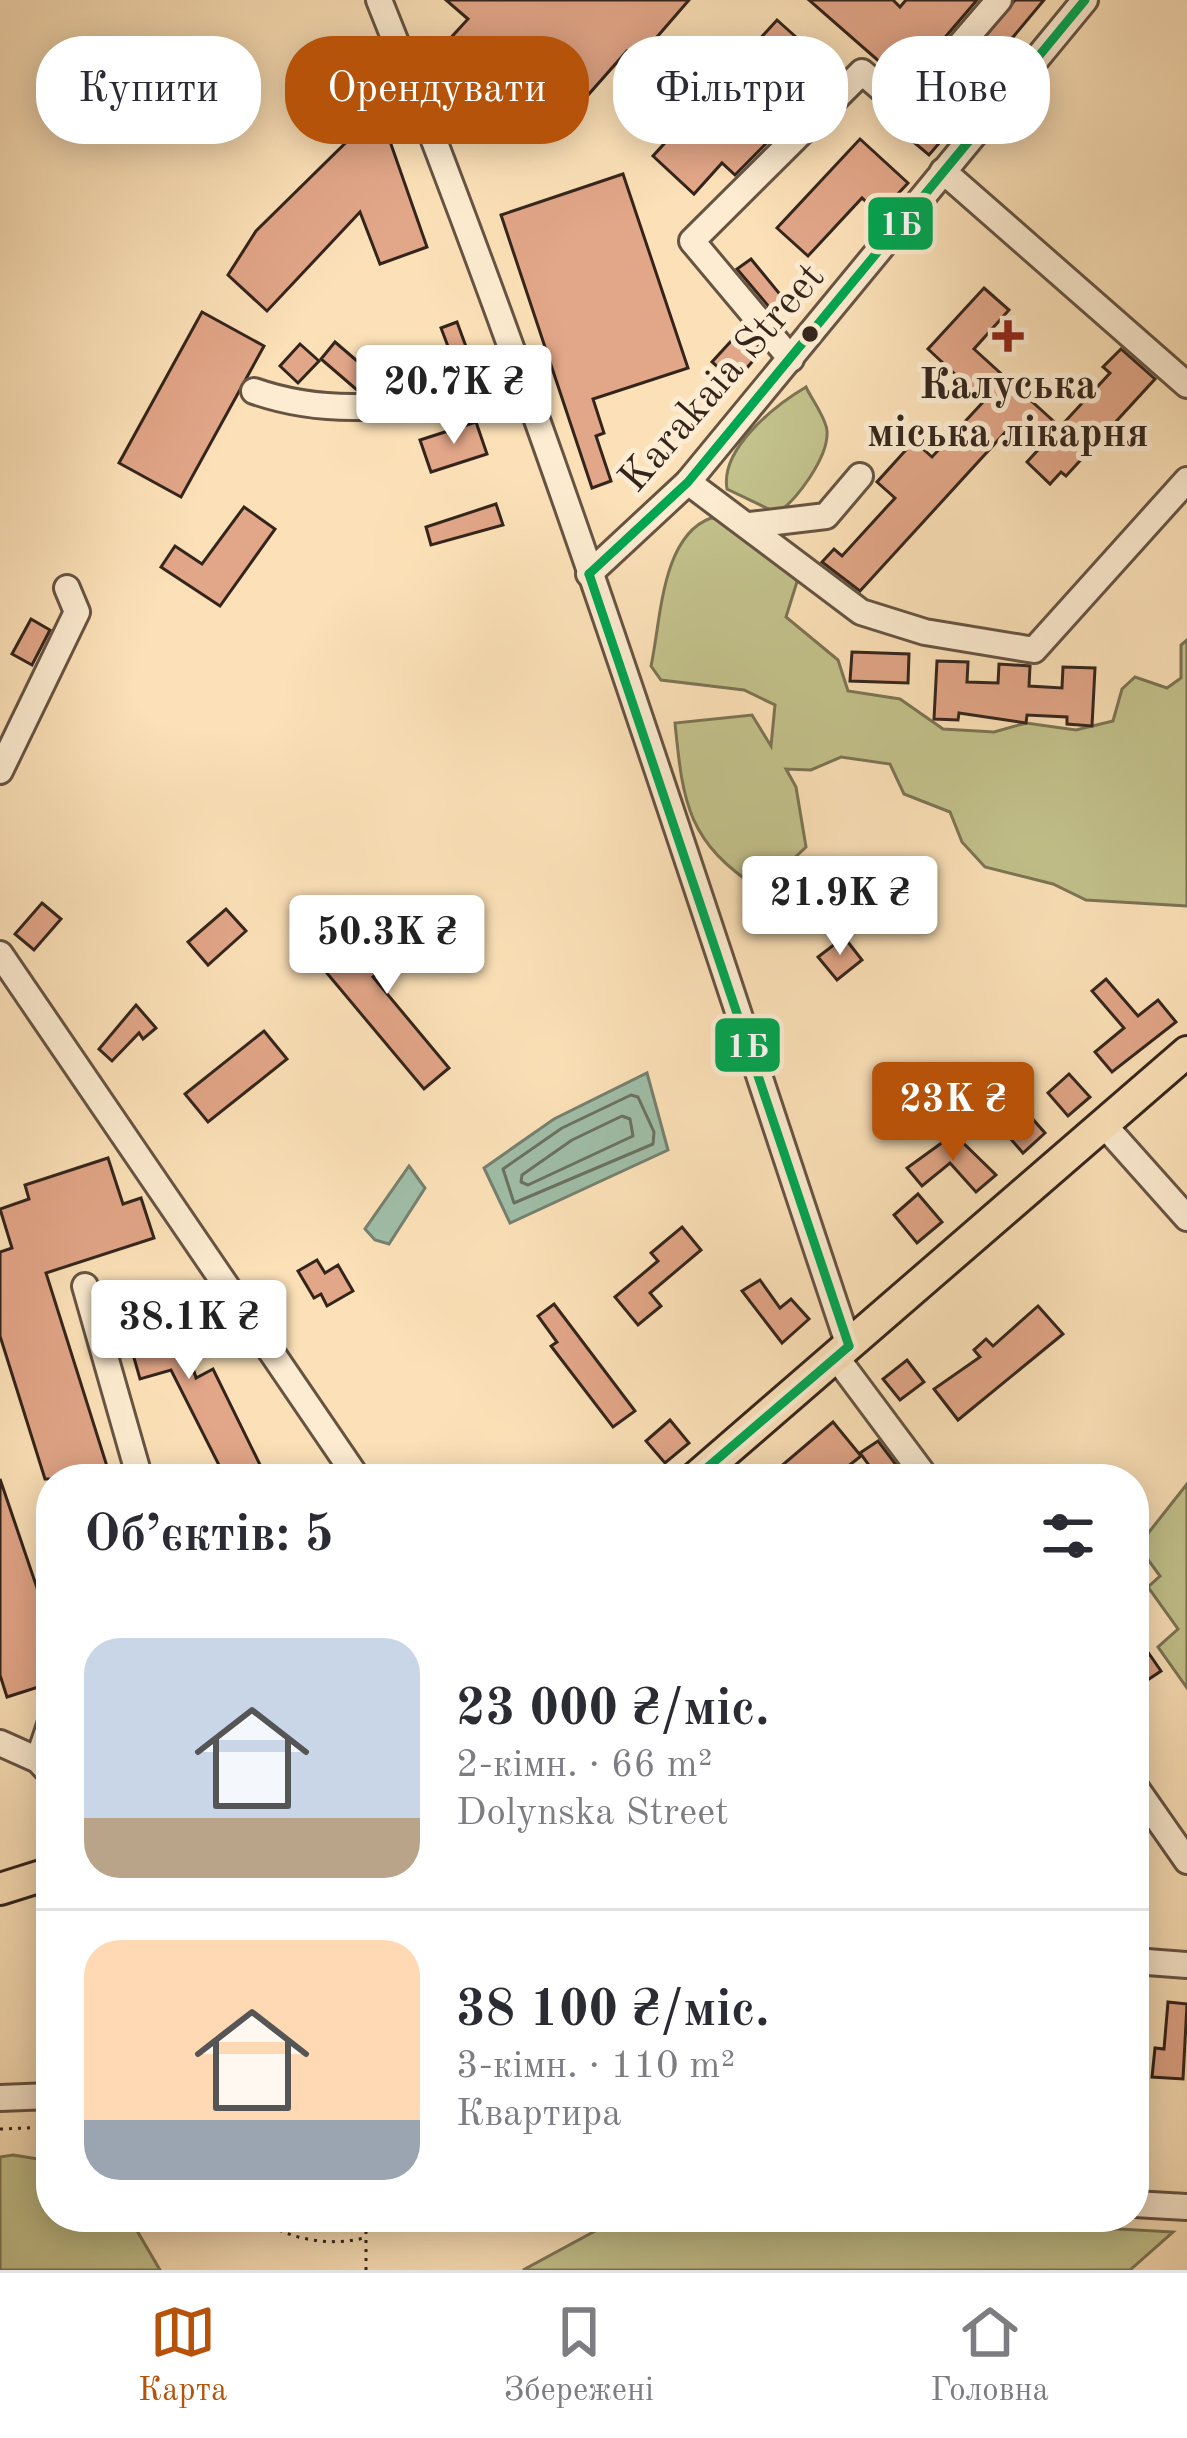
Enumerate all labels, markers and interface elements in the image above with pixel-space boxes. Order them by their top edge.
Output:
chip: Купити [36,36,261,144]
chip: Орендувати [285,36,589,144]
chip: Фільтри [613,36,848,144]
chip: Нове [872,36,1050,144]
line badge: 1Б [866,195,935,252]
text: 1Б [880,210,922,243]
street label: Karakaia Street [613,256,833,501]
marker: Калуська міська лікарня [992,320,1024,352]
unlabelled marker [799,323,821,345]
pin: 20.7K ₴ [343,345,565,447]
text: 20.7K ₴ [383,364,525,403]
place label: Калуська міська лікарня [867,366,1149,456]
pin: 21.9K ₴ [729,856,951,958]
text: 21.9K ₴ [769,875,911,914]
pin: 50.3K ₴ [276,895,498,997]
text: 50.3K ₴ [316,914,458,953]
line badge: 1Б [713,1016,782,1074]
text: 1Б [727,1032,769,1065]
pin: 23K ₴ [869,1062,1037,1164]
text: 23K ₴ [899,1081,1007,1120]
pin: 38.1K ₴ [78,1280,300,1382]
text: 38.1K ₴ [118,1299,260,1338]
icon: filters [1035,1503,1101,1569]
text: Об’єктів: 5 [84,1511,334,1562]
text: 23 000 ₴/міс. [456,1685,769,1736]
icon: home [180,1686,324,1830]
text: 2-кімн. · 66 m² [456,1746,713,1785]
text: Dolynska Street [456,1794,729,1833]
text: 38 100 ₴/міс. [456,1986,769,2037]
icon: home [180,1988,324,2132]
text: 3-кімн. · 110 m² [456,2047,735,2086]
text: Квартира [456,2095,621,2134]
tab: Карта [138,2299,227,2412]
tab: Збережені [504,2299,654,2412]
tab: Головна [930,2299,1049,2412]

